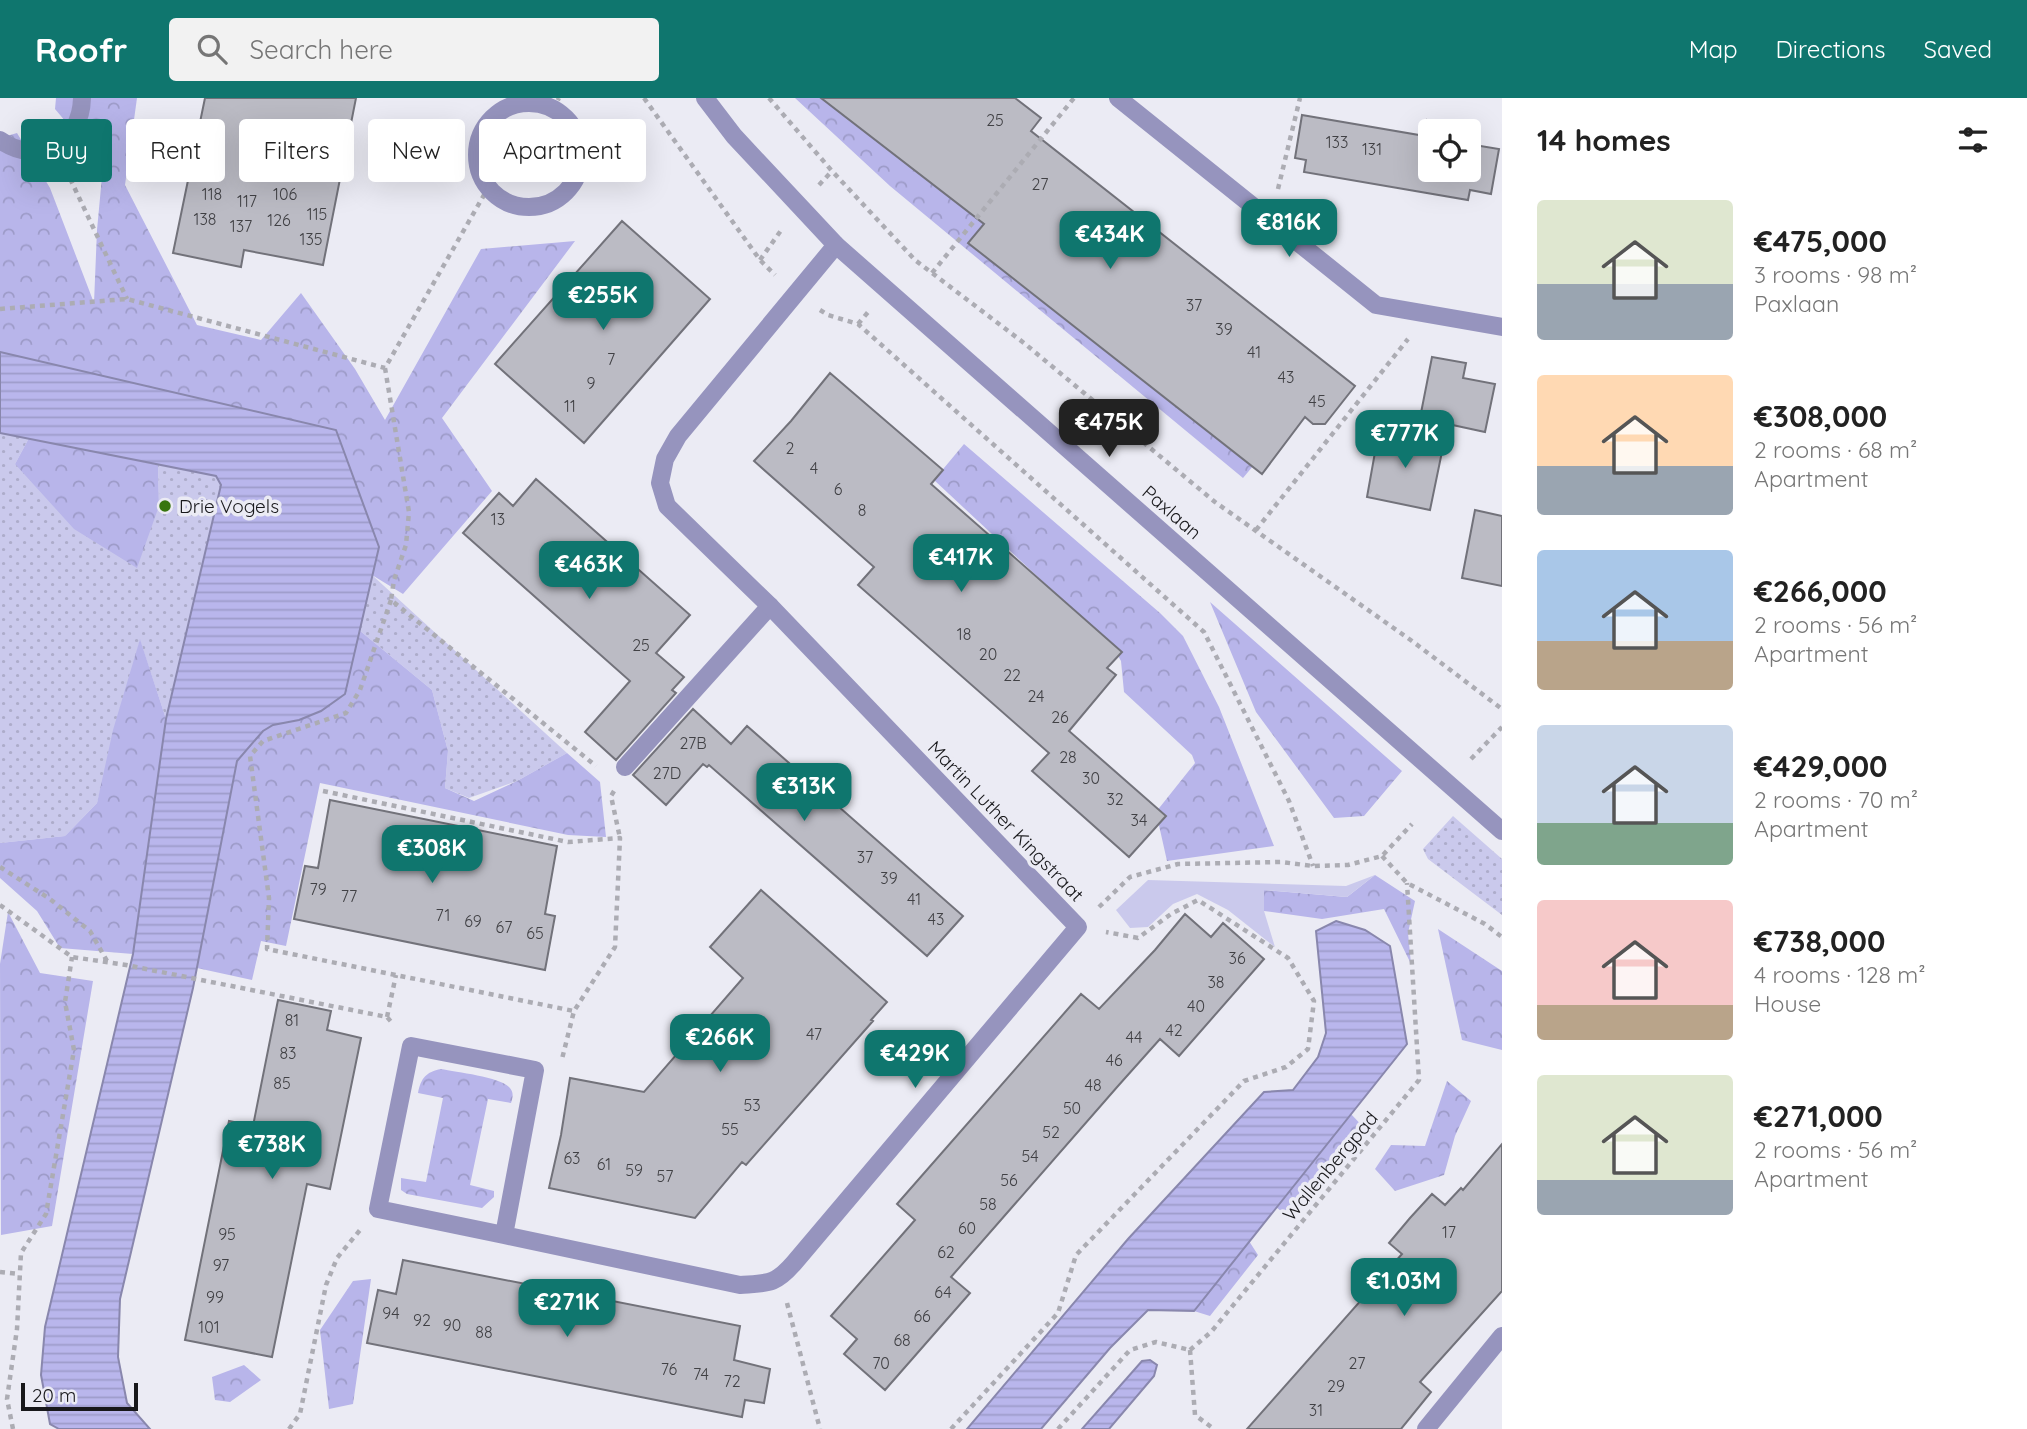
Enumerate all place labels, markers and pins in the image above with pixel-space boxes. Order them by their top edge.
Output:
pin: €816K [1240,200,1338,259]
pin: €434K [1061,212,1159,271]
pin: €255K [554,272,652,332]
pin: €475K [1060,400,1158,459]
pin: €777K [1356,410,1454,470]
place label: Drie Vogels [179,494,279,518]
marker: Drie Vogels [157,498,173,514]
pin: €417K [912,534,1010,594]
pin: €463K [540,542,638,601]
pin: €313K [755,764,853,823]
pin: €308K [383,826,481,885]
pin: €266K [671,1014,769,1074]
pin: €429K [866,1030,964,1090]
pin: €738K [223,1122,321,1181]
pin: €1.03M [1347,1258,1461,1318]
pin: €271K [518,1280,616,1339]

